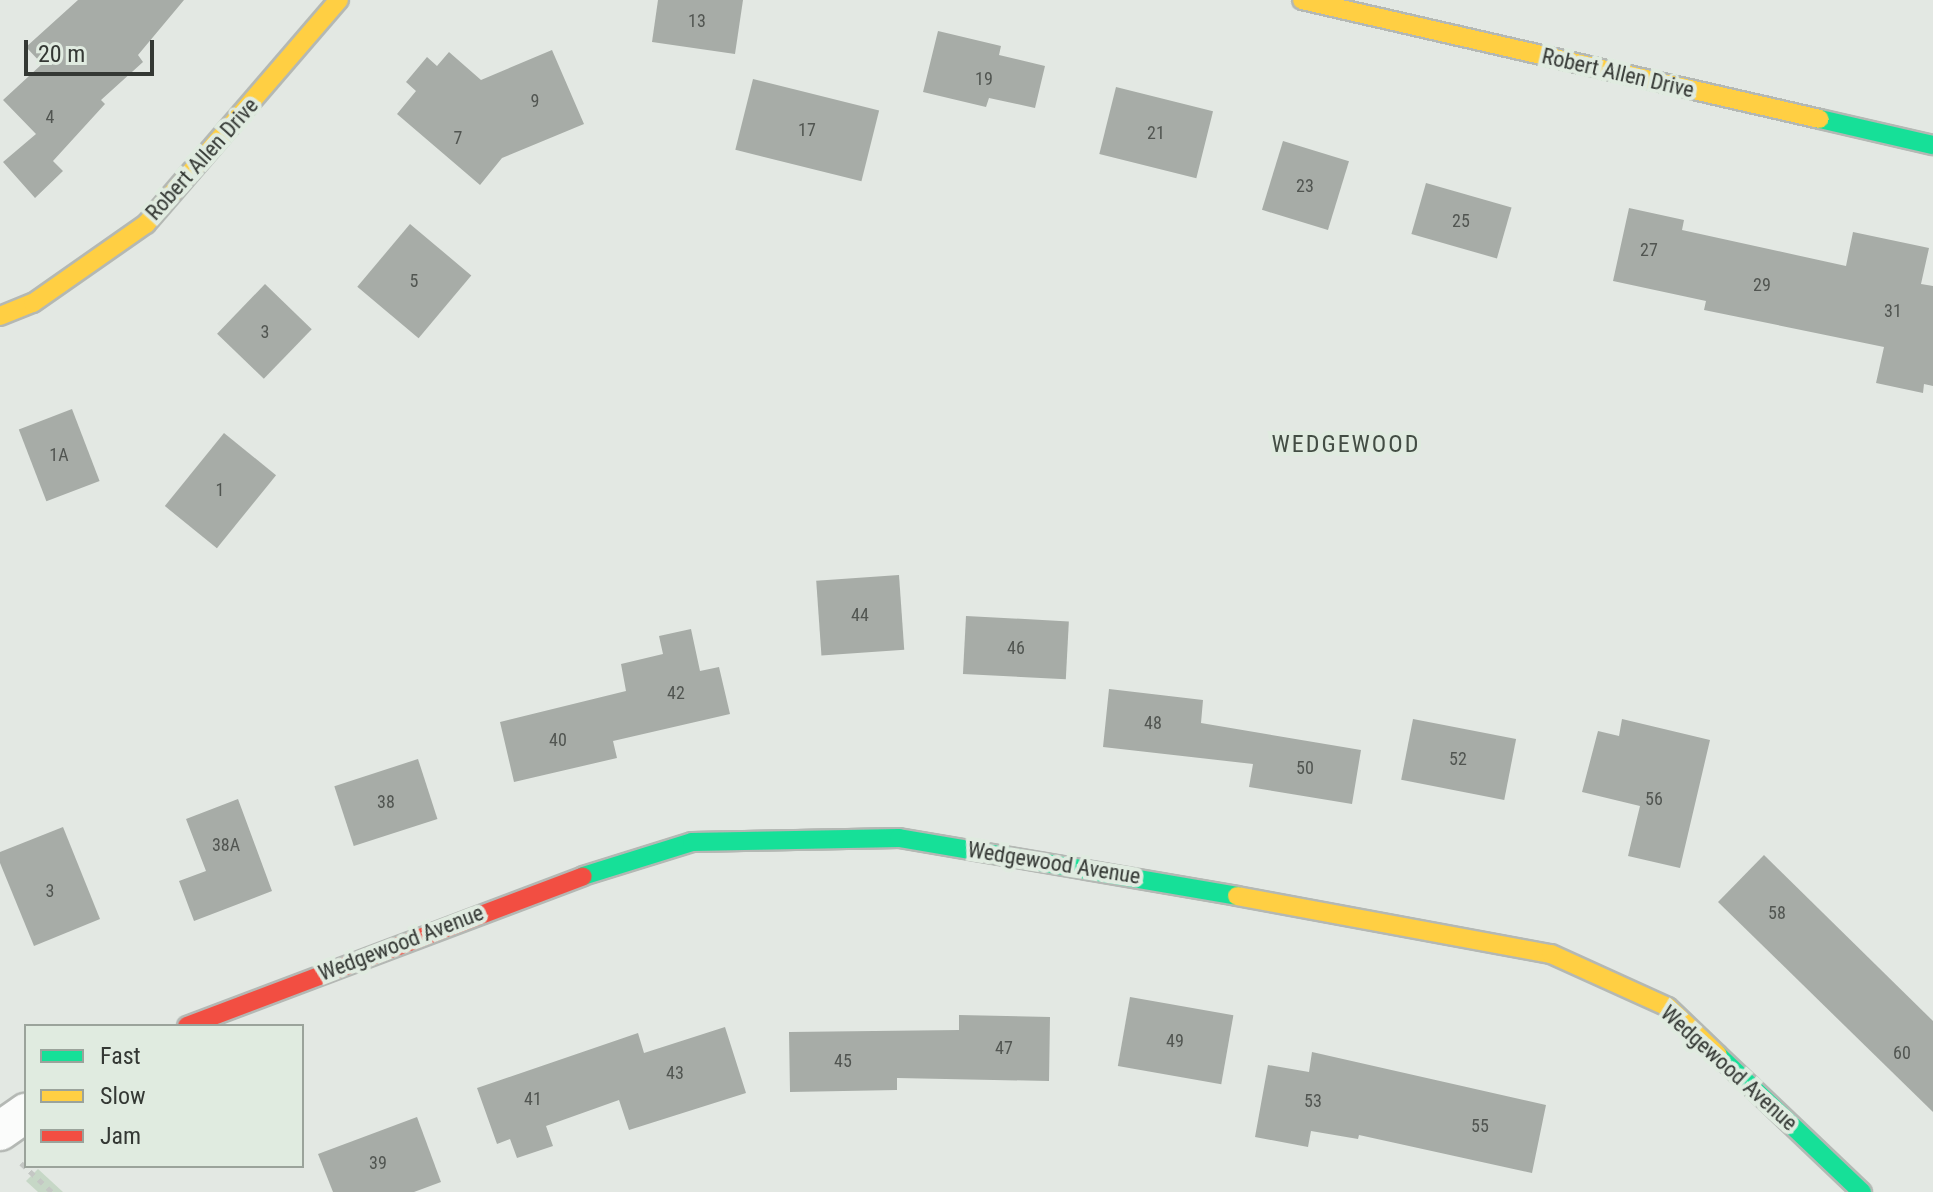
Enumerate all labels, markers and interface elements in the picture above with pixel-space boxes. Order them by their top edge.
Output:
house number: 13 [688,10,706,32]
scale bar [28,24,158,74]
text: 20 m [38,40,85,68]
street label: Robert Allen Drive [1539,43,1697,103]
house number: 19 [975,68,993,90]
house number: 9 [531,90,539,112]
street label: Robert Allen Drive [140,92,264,226]
house number: 4 [46,106,54,128]
house number: 17 [798,119,816,141]
house number: 21 [1147,122,1165,144]
house number: 7 [454,127,462,149]
house number: 23 [1296,175,1314,197]
house number: 25 [1452,210,1470,232]
house number: 27 [1640,239,1658,261]
house number: 5 [410,270,418,292]
house number: 29 [1753,274,1771,296]
house number: 31 [1884,300,1902,322]
house number: 3 [261,321,269,343]
district label: WEDGEWOOD [1272,431,1420,459]
house number: 1A [49,444,69,466]
house number: 1 [216,479,224,501]
house number: 44 [851,604,869,626]
house number: 46 [1007,637,1025,659]
house number: 42 [667,682,685,704]
house number: 48 [1144,712,1162,734]
house number: 40 [549,729,567,751]
house number: 52 [1449,748,1467,770]
house number: 50 [1296,757,1314,779]
house number: 56 [1645,788,1663,810]
house number: 38 [377,791,395,813]
house number: 38A [212,834,240,856]
street label: Wedgewood Avenue [966,836,1142,890]
house number: 3 [46,880,54,902]
street label: Wedgewood Avenue [315,899,487,987]
house number: 58 [1768,902,1786,924]
street label: Wedgewood Avenue [1655,1000,1803,1136]
legend [24,1024,304,1168]
house number: 49 [1166,1030,1184,1052]
house number: 47 [995,1037,1013,1059]
text: Fast [100,1042,141,1070]
house number: 60 [1893,1042,1911,1064]
house number: 45 [834,1050,852,1072]
house number: 43 [666,1062,684,1084]
text: Slow [100,1082,146,1110]
house number: 41 [524,1088,542,1110]
house number: 53 [1304,1090,1322,1112]
house number: 55 [1471,1115,1489,1137]
text: Jam [100,1122,141,1150]
house number: 39 [369,1152,387,1174]

